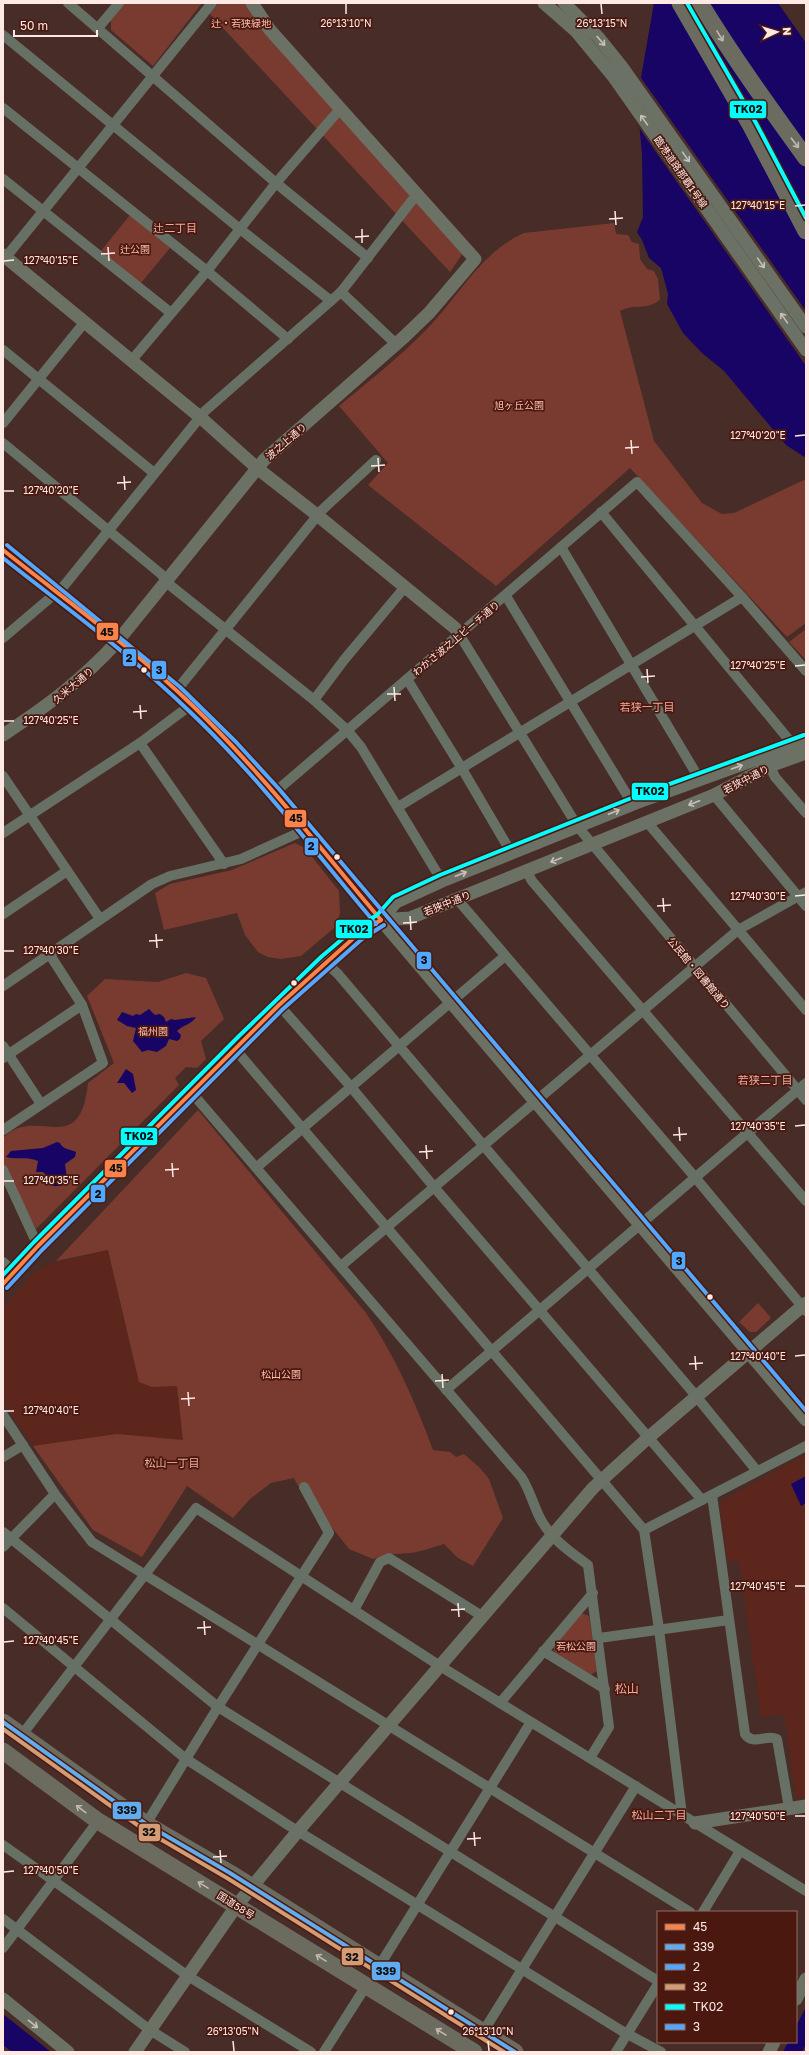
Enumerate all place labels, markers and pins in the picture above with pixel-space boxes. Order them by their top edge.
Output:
unlabelled marker [139,665,149,675]
unlabelled marker [332,852,342,862]
unlabelled marker [289,978,299,988]
unlabelled marker [705,1292,715,1302]
unlabelled marker [446,2007,456,2017]

